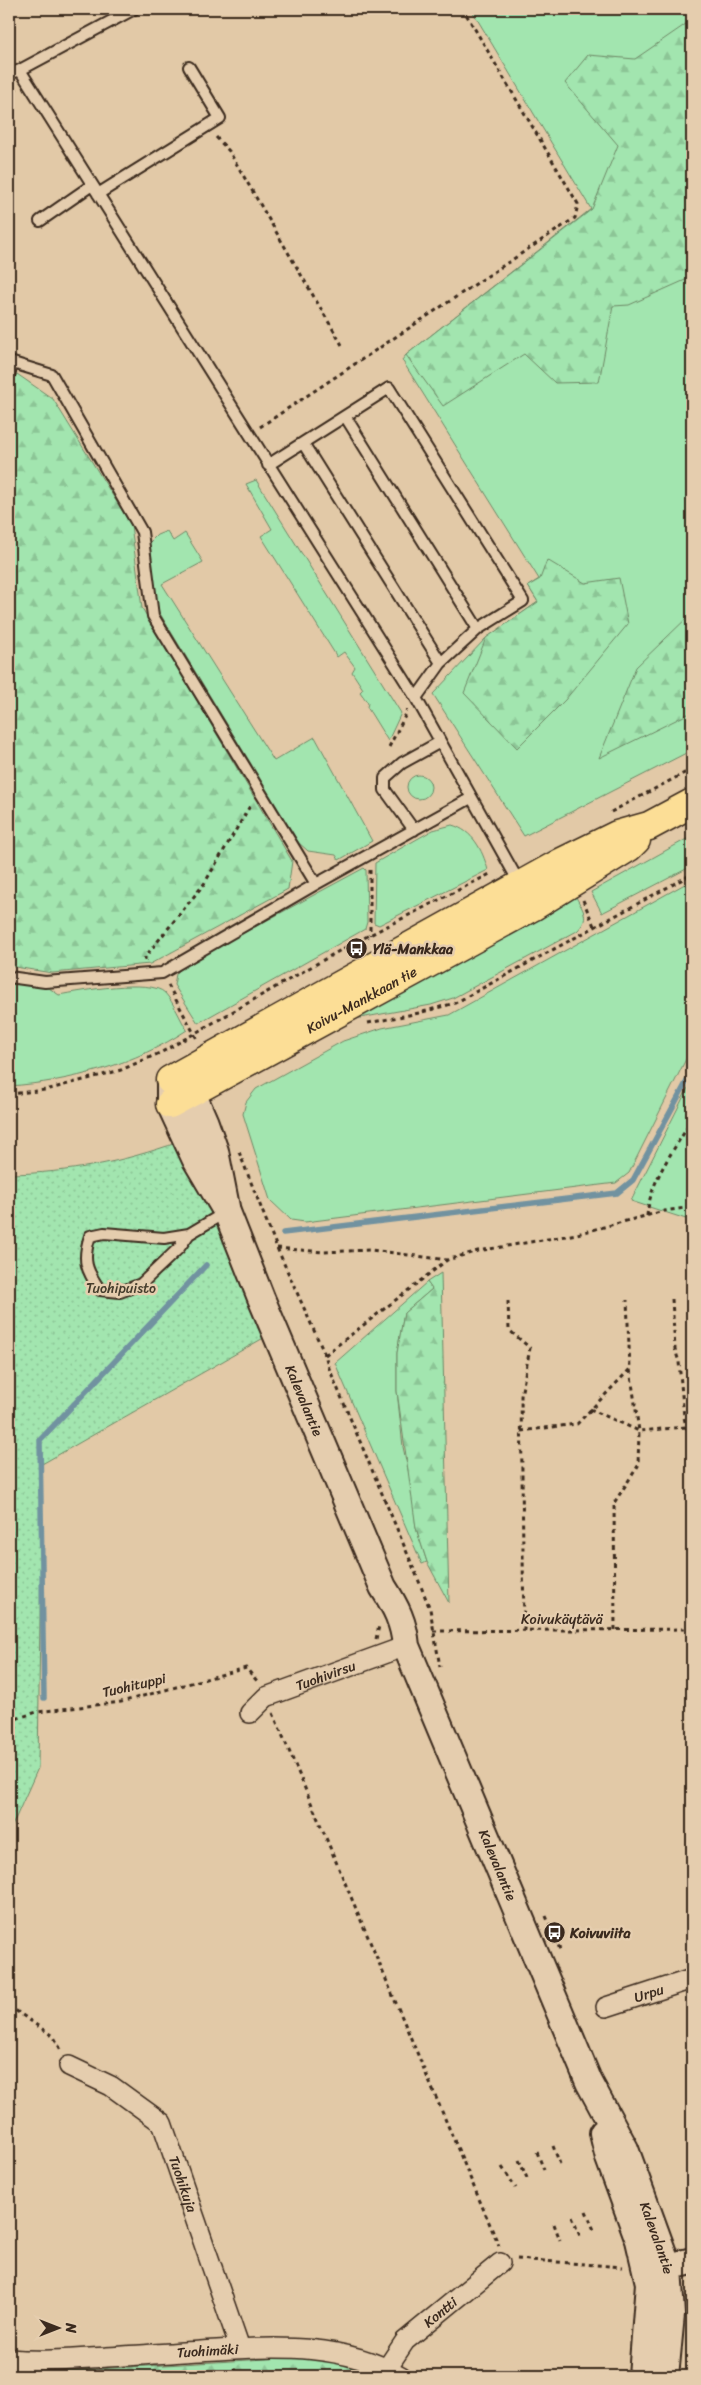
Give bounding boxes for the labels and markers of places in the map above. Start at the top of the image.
bus stop icon: Ylä-Mankkaa [345,937,369,961]
place label: Ylä-Mankkaa [373,937,454,962]
bus stop icon: Koivuviita [542,1921,566,1945]
place label: Koivuviita [569,1921,631,1946]

